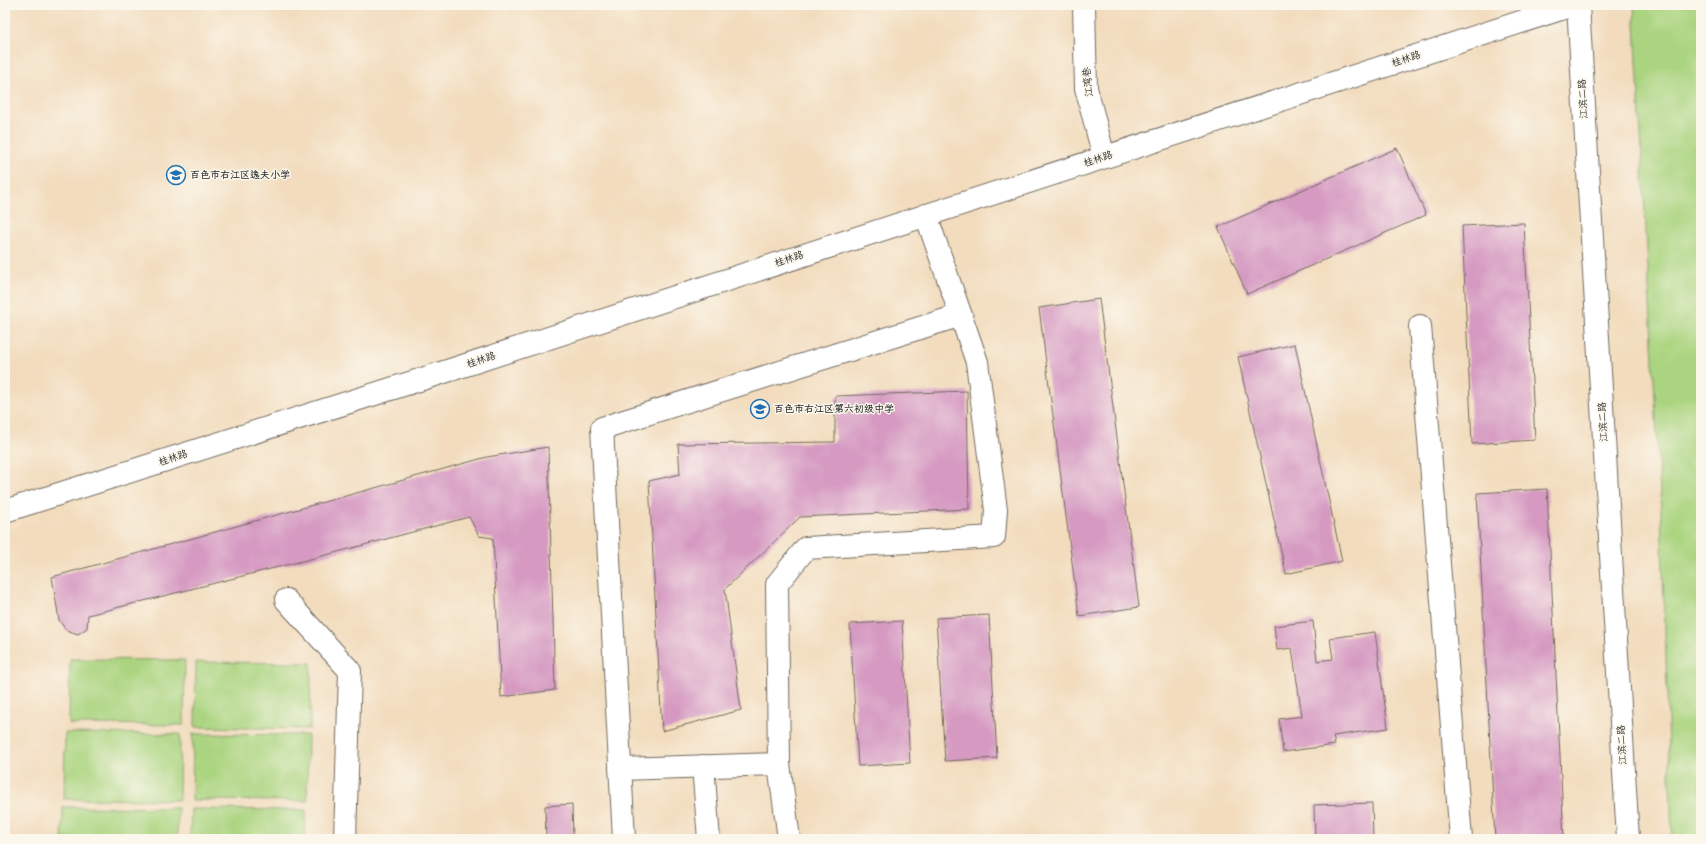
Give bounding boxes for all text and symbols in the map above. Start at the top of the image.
street label: 桂林路 [1389,47,1423,71]
street label: 江湾巷 [1078,65,1098,98]
street label: 江滨二路 [1574,79,1592,119]
street label: 桂林路 [1081,147,1115,171]
school or university icon: 百色市右江区逸夫小学 [165,164,187,186]
place label: 百色市右江区逸夫小学 [190,167,290,183]
street label: 桂林路 [772,247,806,271]
street label: 桂林路 [464,348,498,372]
school or university icon: 百色市右江区第六初级中学 [749,398,771,420]
place label: 百色市右江区第六初级中学 [774,401,894,417]
street label: 江滨二路 [1594,402,1612,442]
street label: 桂林路 [156,446,190,470]
street label: 江滨二路 [1613,725,1631,765]

